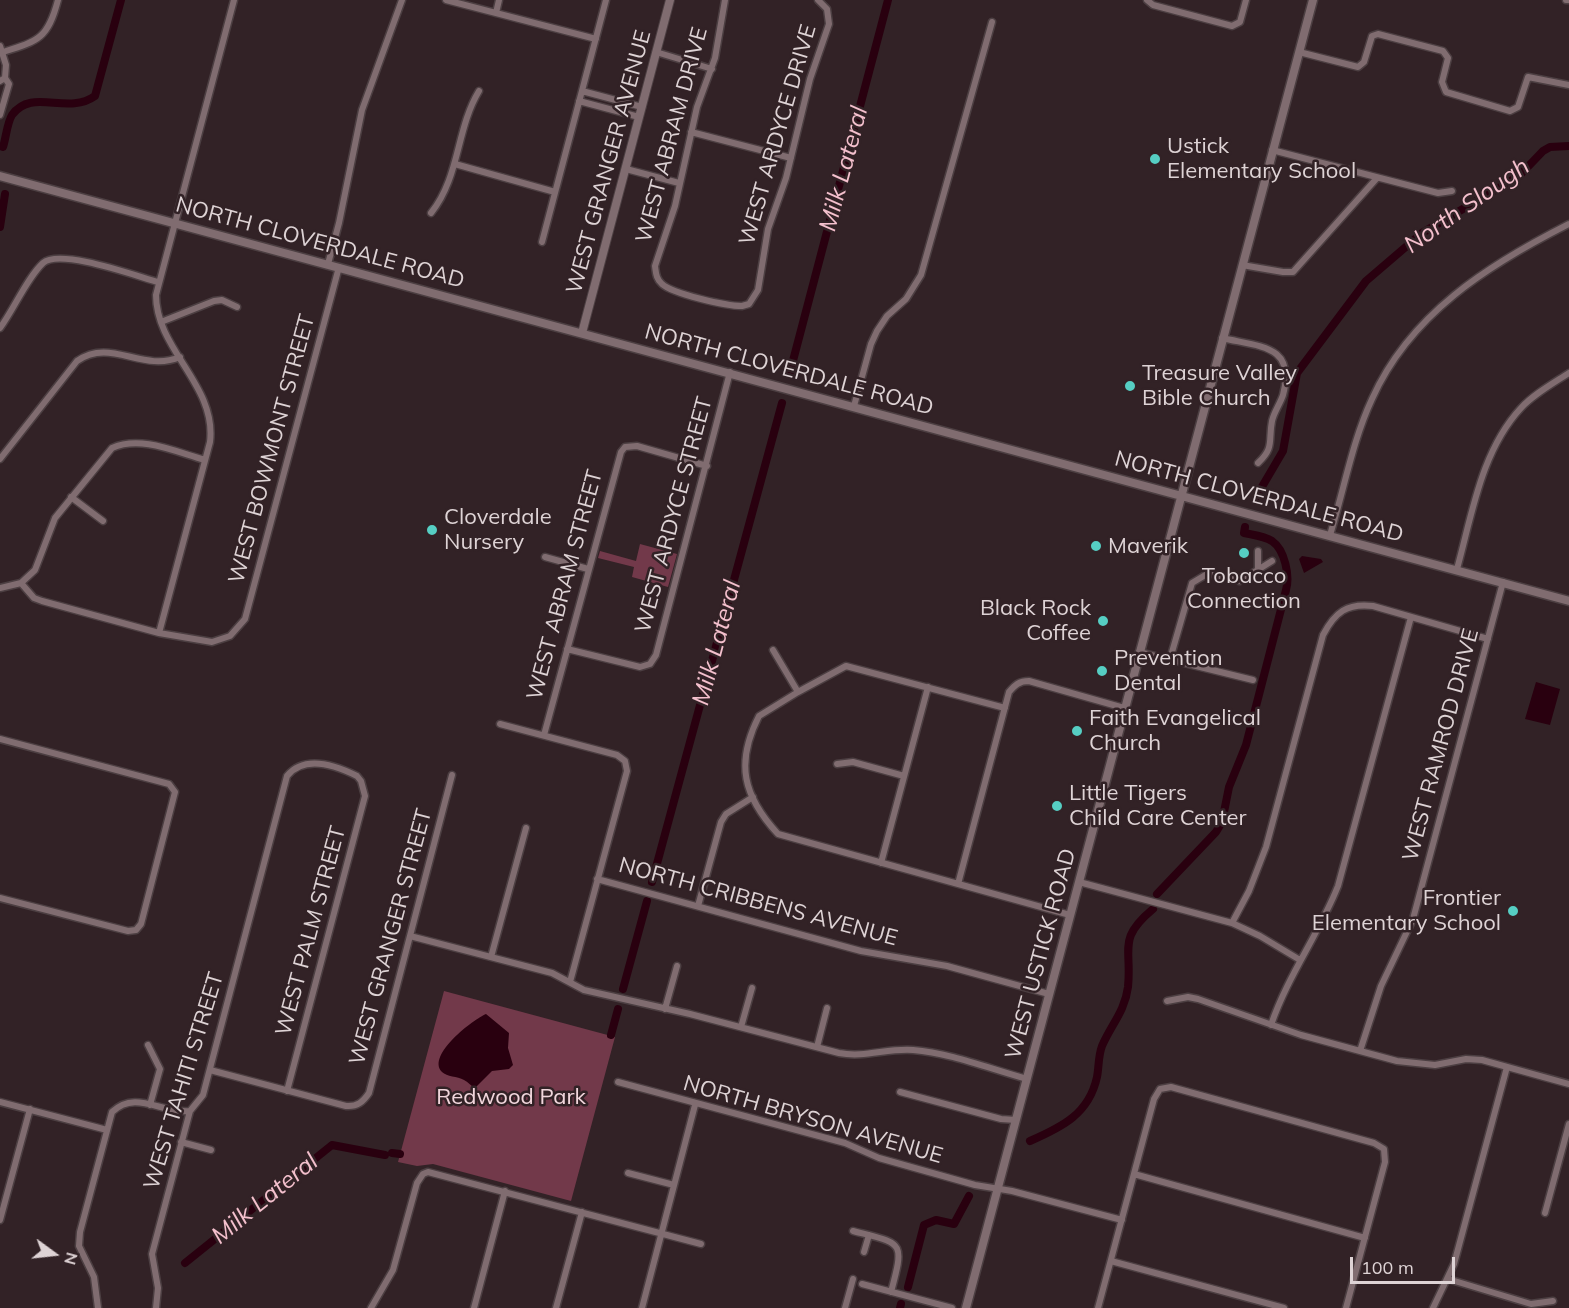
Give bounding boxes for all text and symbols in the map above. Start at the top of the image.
street label: WEST ARDYCE DRIVE [734,22,822,248]
street label: WEST ABRAM DRIVE [631,24,713,246]
street label: WEST GRANGER AVENUE [561,27,657,297]
water label: Milk Lateral [814,103,874,235]
place label: Ustick Elementary School [1167,133,1356,184]
marker: Ustick Elementary School [1148,152,1162,166]
water label: North Slough [1399,152,1535,260]
street label: NORTH CLOVERDALE ROAD [173,192,467,294]
street label: WEST BOWMONT STREET [223,311,321,587]
street label: NORTH CLOVERDALE ROAD [642,319,936,421]
place label: Treasure Valley Bible Church [1142,360,1297,412]
marker: Treasure Valley Bible Church [1123,379,1137,393]
street label: WEST ARDYCE STREET [630,394,718,636]
street label: NORTH CLOVERDALE ROAD [1112,446,1406,548]
street label: WEST ABRAM STREET [522,467,608,703]
place label: Cloverdale Nursery [444,504,552,556]
marker: Cloverdale Nursery [425,523,439,537]
place label: Maverik [1108,533,1188,559]
marker: Maverik [1089,539,1103,553]
marker: Tobacco Connection [1237,546,1251,560]
place label: Tobacco Connection [1187,563,1301,614]
water label: Milk Lateral [687,577,747,709]
place label: Black Rock Coffee [980,595,1091,646]
marker: Black Rock Coffee [1096,614,1110,628]
street label: WEST RAMROD DRIVE [1397,626,1485,864]
place label: Prevention Dental [1114,645,1223,696]
marker: Prevention Dental [1095,664,1109,678]
place label: Faith Evangelical Church [1089,705,1261,756]
marker: Faith Evangelical Church [1070,724,1084,738]
place label: Little Tigers Child Care Center [1069,780,1246,831]
marker: Little Tigers Child Care Center [1050,799,1064,813]
street label: WEST GRANGER STREET [344,806,438,1068]
street label: WEST PALM STREET [270,823,352,1039]
street label: WEST USTICK ROAD [1000,846,1082,1062]
street label: NORTH CRIBBENS AVENUE [616,852,900,952]
place label: Frontier Elementary School [1312,885,1501,936]
marker: Frontier Elementary School [1506,904,1520,918]
street label: WEST TAHITI STREET [138,969,230,1193]
street label: NORTH BRYSON AVENUE [680,1070,946,1170]
park label: Redwood Park [436,1084,586,1110]
water label: Milk Lateral [206,1147,324,1251]
north arrow [24,1224,84,1284]
scale bar [1353,1245,1458,1283]
text: N [60,1250,83,1267]
text: 100 m [1361,1256,1414,1279]

